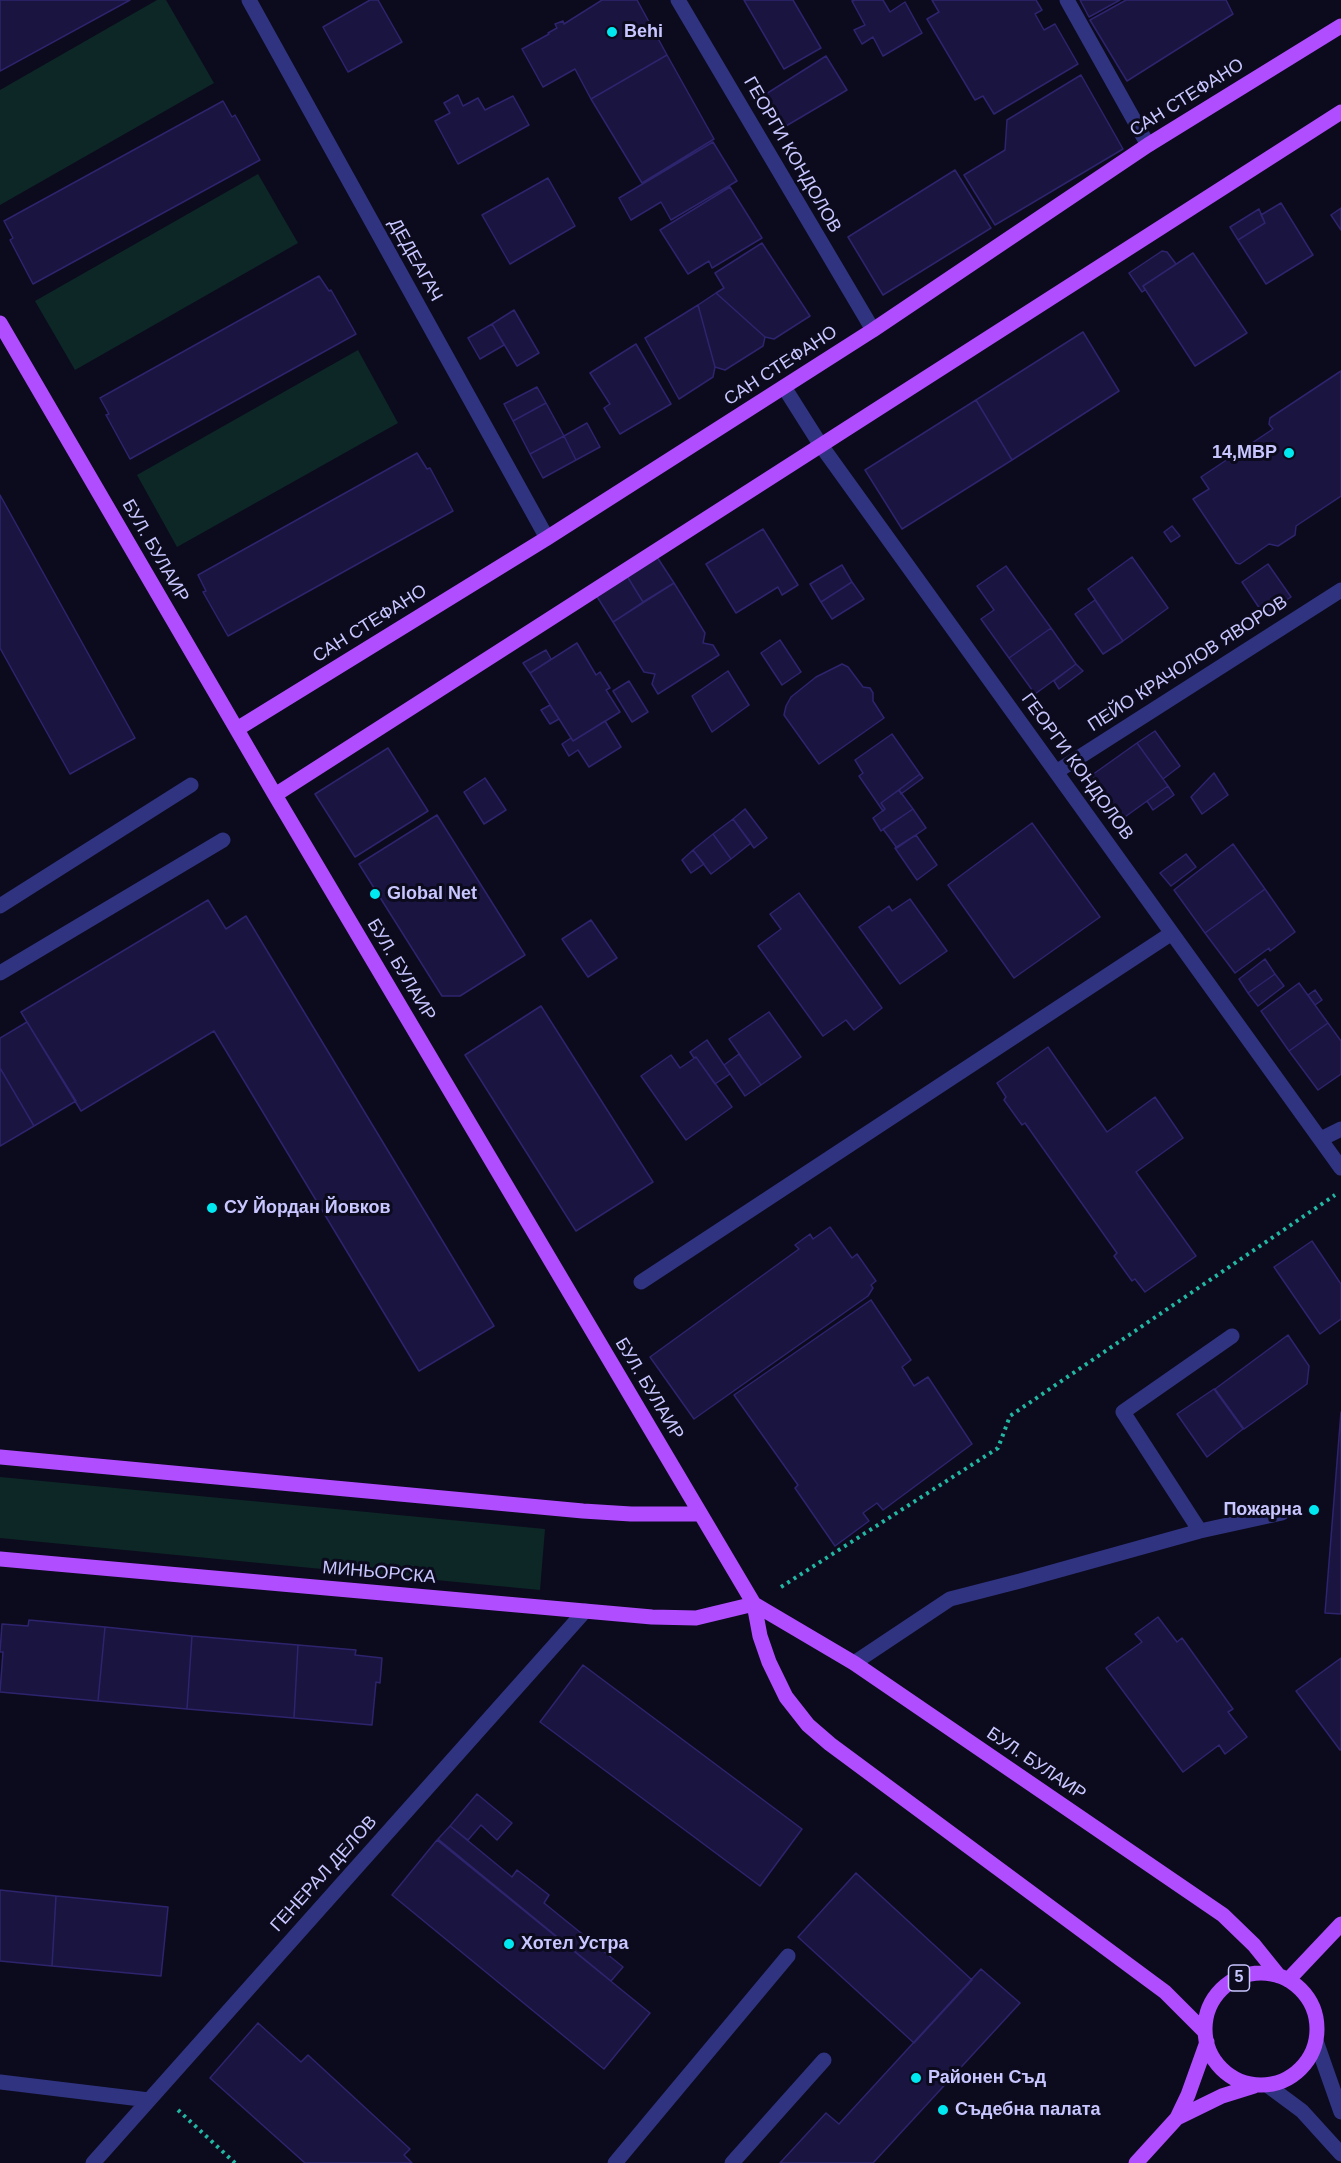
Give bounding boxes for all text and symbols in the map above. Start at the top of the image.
place label: Behi [624,21,663,43]
marker: Behi [605,25,619,39]
street label: САН СТЕФАНО [1126,54,1248,142]
street label: ГЕОРГИ КОНДОЛОВ [739,73,845,237]
street label: ДЕДЕАГАЧ [383,215,447,305]
street label: САН СТЕФАНО [720,321,842,411]
place label: 14,МВР [1212,442,1277,464]
marker: 14,МВР [1282,446,1296,460]
street label: БУЛ. БУЛАИР [117,496,193,606]
street label: САН СТЕФАНО [309,580,431,668]
street label: ПЕЙО КРАЧОЛОВ ЯВОРОВ [1084,591,1292,737]
street label: ГЕОРГИ КОНДОЛОВ [1016,689,1138,845]
place label: Global Net [387,883,477,905]
marker: Global Net [368,887,382,901]
street label: БУЛ. БУЛАИР [362,915,440,1025]
place label: СУ Йордан Йовков [224,1197,391,1219]
marker: СУ Йордан Йовков [205,1201,219,1215]
street label: БУЛ. БУЛАИР [610,1334,688,1444]
place label: Пожарна [1223,1499,1302,1521]
marker: Пожарна [1307,1503,1321,1517]
street label: МИНЬОРСКА [321,1557,437,1589]
street label: БУЛ. БУЛАИР [982,1723,1090,1805]
street label: ГЕНЕРАЛ ДЕЛОВ [266,1811,382,1937]
place label: Хотел Устра [521,1933,628,1955]
marker: Хотел Устра [502,1937,516,1951]
road number: 5 [1228,1965,1250,1991]
place label: Районен Съд [928,2067,1046,2089]
marker: Районен Съд [909,2071,923,2085]
place label: Съдебна палата [955,2099,1100,2121]
marker: Съдебна палата [936,2103,950,2117]

